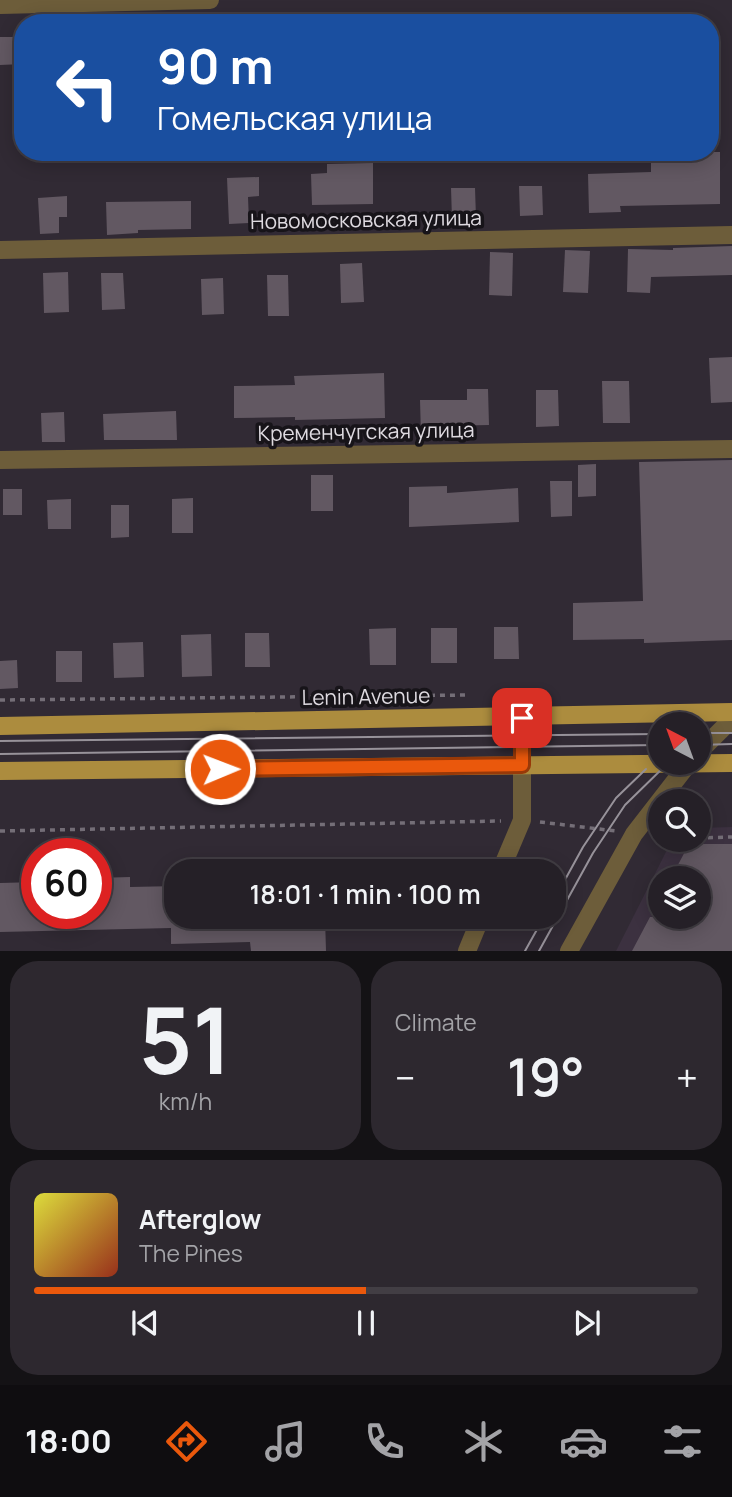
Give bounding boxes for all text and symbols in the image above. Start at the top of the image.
text: 90 m [157,32,274,99]
icon: left [42,42,133,133]
text: Гомельская улица [157,96,433,140]
street label: Новомосковская улица [250,203,482,235]
street label: Кременчугская улица [257,415,475,447]
street label: Lenin Avenue [301,681,431,711]
pin [492,688,552,748]
icon: arrive [503,699,541,737]
north arrow [648,712,710,775]
map controls [648,712,711,929]
position arrow [183,732,257,806]
button: search [648,789,711,852]
speed limit sign: 60 [21,838,112,929]
button: layers [648,866,711,929]
text: 18:01 · 1 min · 100 m [249,876,481,912]
text: 51 [139,977,232,1101]
text: Climate [395,1006,477,1038]
text: 19° [507,1041,585,1112]
text: − [395,1051,416,1103]
text: + [676,1051,698,1103]
text: km/h [159,1085,212,1117]
text: Afterglow [139,1201,261,1237]
text: The Pines [139,1237,243,1269]
icon: previous [126,1304,164,1342]
icon: pause [347,1304,385,1342]
icon: next [568,1304,606,1342]
icon: directions [162,1417,211,1466]
icon: music [261,1417,310,1466]
icon: phone [360,1417,409,1466]
icon: climate [459,1417,508,1466]
icon: car [559,1417,608,1466]
icon: filters [658,1417,707,1466]
text: 18:00 [25,1419,112,1463]

